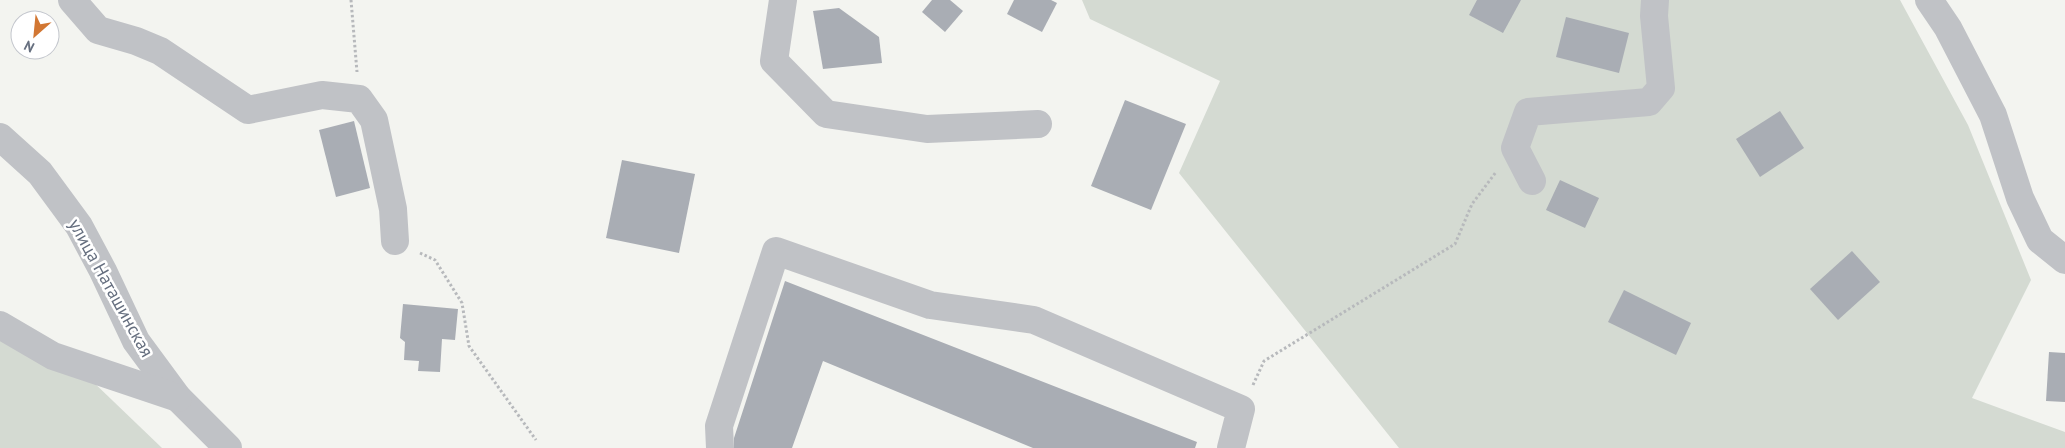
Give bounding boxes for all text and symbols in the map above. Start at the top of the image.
north arrow [10,10,60,60]
text: N [21,36,37,57]
street label: улица Наташинская [64,215,159,361]

